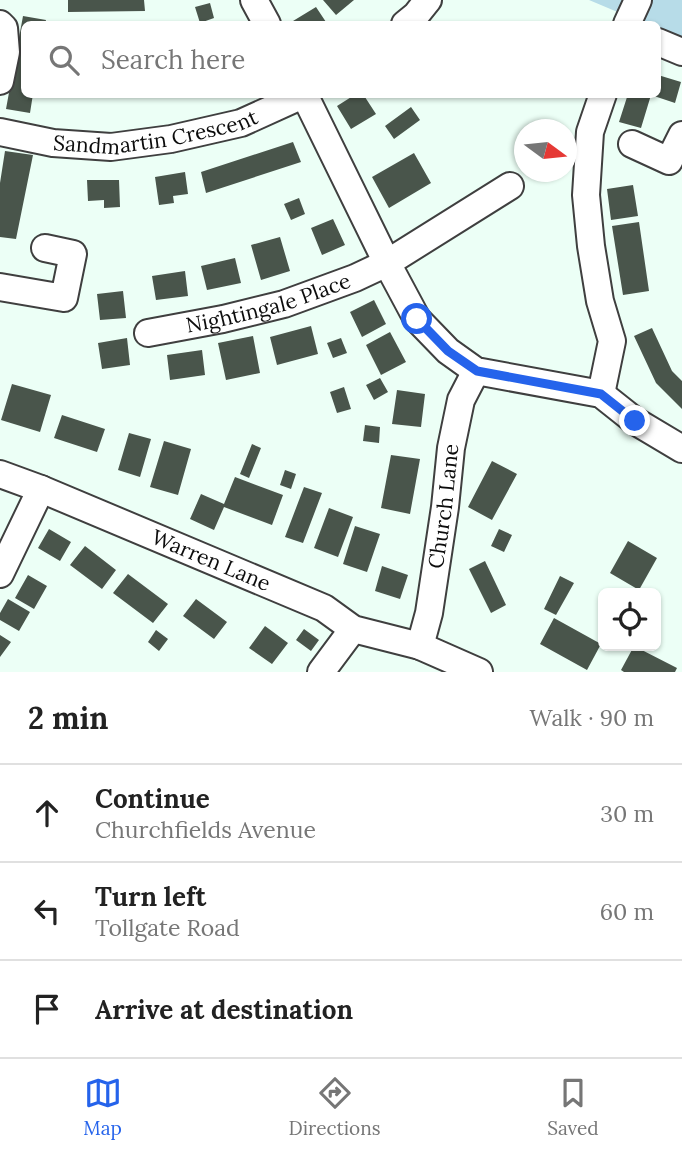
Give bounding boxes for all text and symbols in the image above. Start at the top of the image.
search box [21,21,661,98]
icon: search [45,41,83,79]
text: Search here [101,43,245,76]
street label: Sandmartin Crescent [52,103,263,161]
north arrow [514,119,577,182]
street label: Nightingale Place [184,267,354,339]
route start [401,303,432,334]
route end [619,405,650,436]
street label: Church Lane [422,442,464,570]
street label: Warren Lane [148,523,275,597]
map controls [598,588,661,651]
button: locate [598,588,661,651]
text: 2 min [28,699,108,737]
text: Walk · 90 m [530,703,654,732]
text: Continue [95,782,210,815]
icon: ahead [28,794,66,832]
text: 30 m [600,799,654,828]
text: Churchfields Avenue [95,815,316,844]
text: Turn left [95,880,206,913]
icon: left [28,892,66,930]
text: 60 m [600,897,654,926]
text: Tollgate Road [95,913,240,942]
icon: arrive [28,990,66,1028]
text: Arrive at destination [95,993,353,1026]
tab: Map [83,1074,122,1140]
tab: Directions [289,1074,381,1140]
tab: Saved [547,1074,599,1140]

